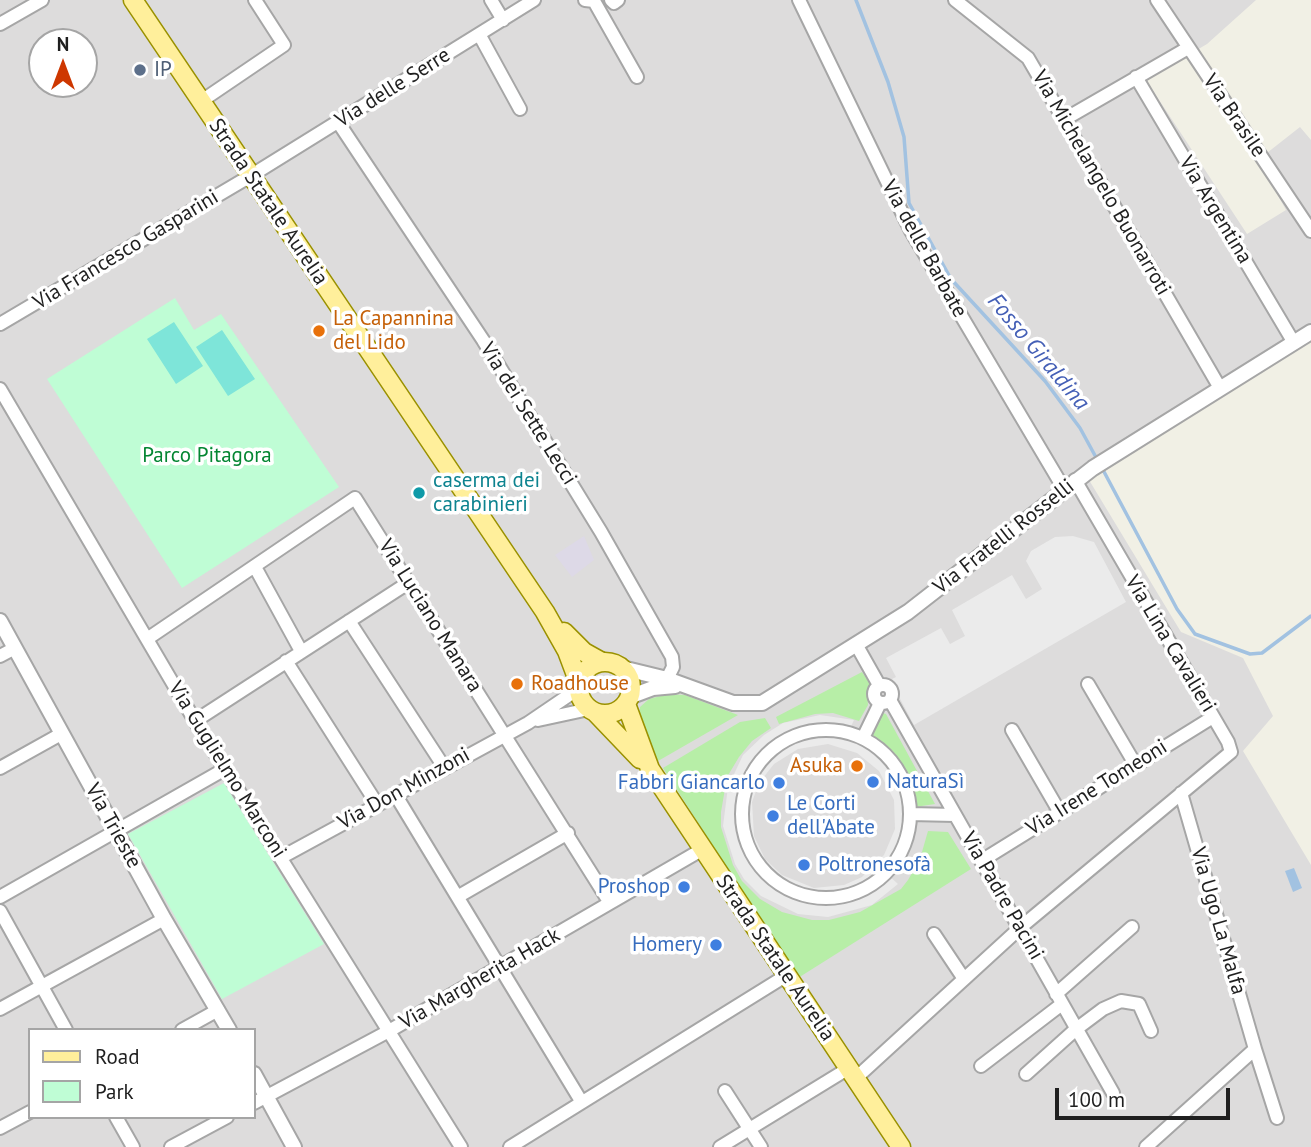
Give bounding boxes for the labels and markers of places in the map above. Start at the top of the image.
place label: IP [154,57,172,83]
marker: IP [132,62,148,78]
place label: La Capannina del Lido [333,306,454,356]
marker: La Capannina del Lido [311,323,327,339]
place label: caserma dei carabinieri [433,468,540,518]
marker: caserma dei carabinieri [411,485,427,501]
place label: Roadhouse [531,671,629,697]
marker: Roadhouse [509,676,525,692]
place label: Asuka [790,753,843,779]
marker: Asuka [849,758,865,774]
place label: NaturaSì [887,769,964,795]
place label: Fabbri Giancarlo [618,770,765,796]
marker: NaturaSì [865,774,881,790]
marker: Fabbri Giancarlo [771,775,787,791]
place label: Le Corti dell'Abate [787,791,875,841]
marker: Le Corti dell'Abate [765,808,781,824]
place label: Poltronesofà [818,852,931,878]
marker: Poltronesofà [796,857,812,873]
place label: Proshop [598,874,670,900]
marker: Proshop [676,879,692,895]
place label: Homery [632,932,702,958]
marker: Homery [708,937,724,953]

